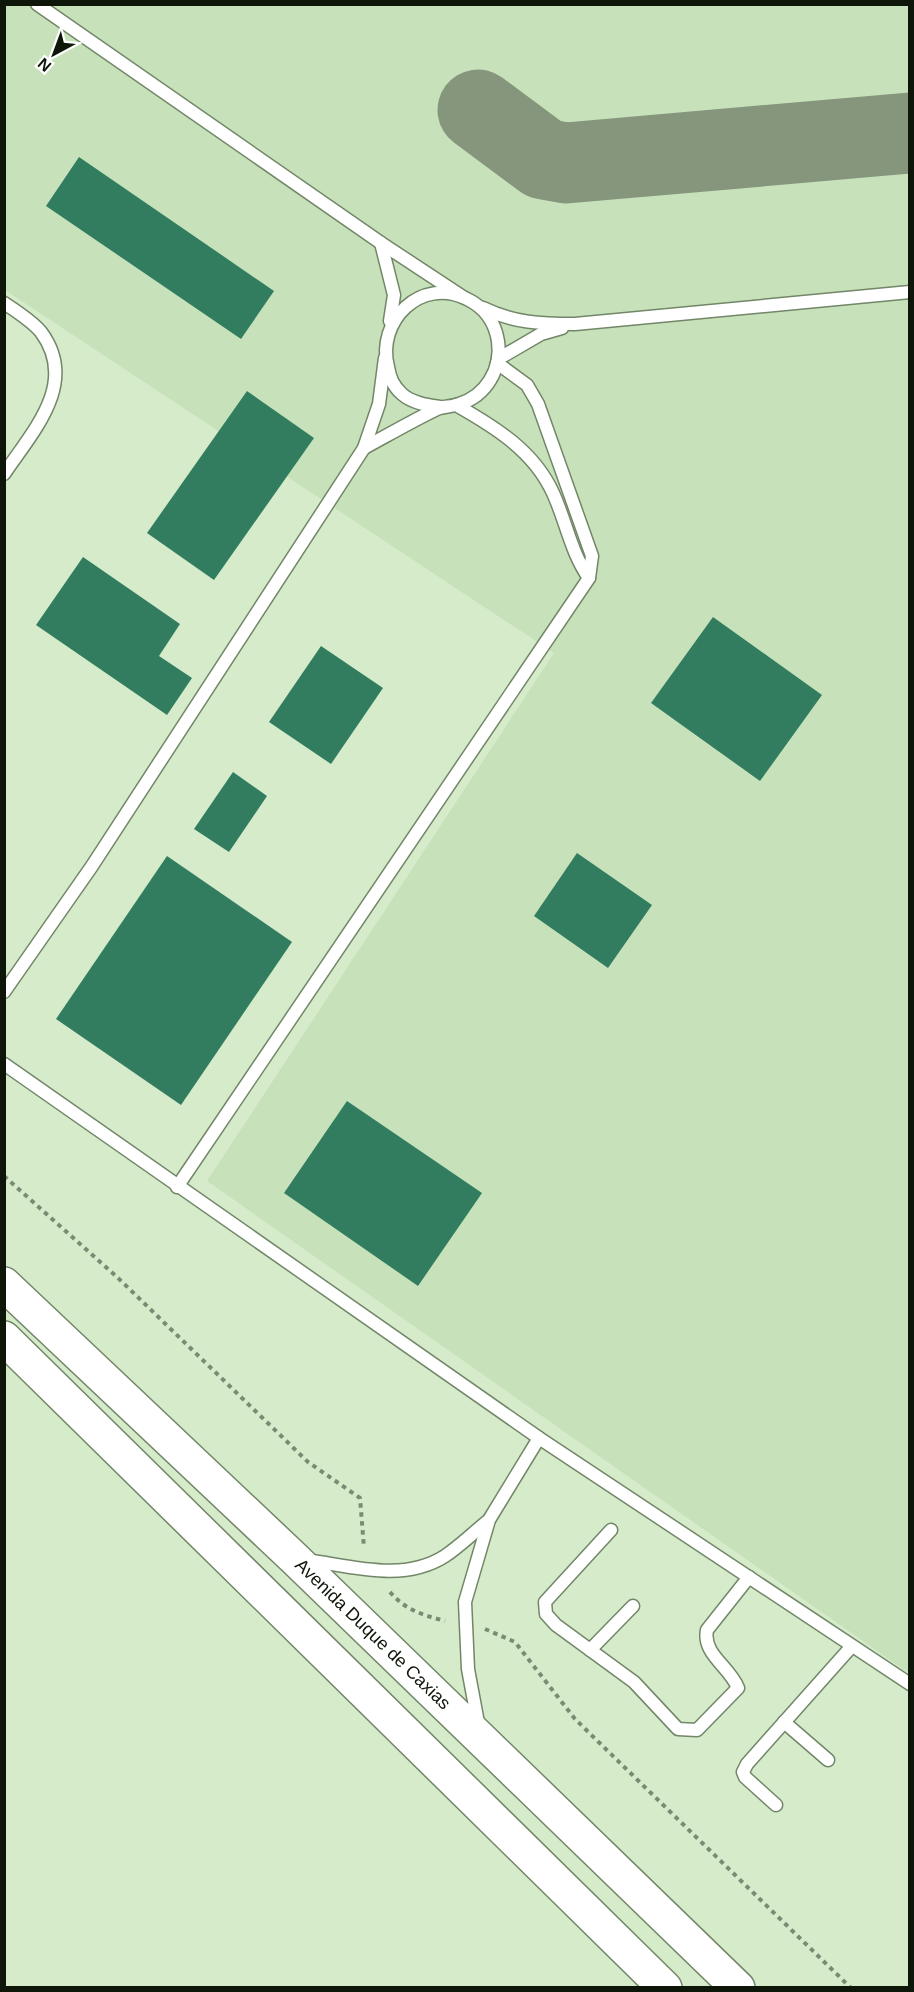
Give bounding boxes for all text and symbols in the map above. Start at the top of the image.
north arrow [24,24,84,84]
text: N [35,55,54,75]
street label: Avenida Duque de Caxias [291,1555,455,1713]

